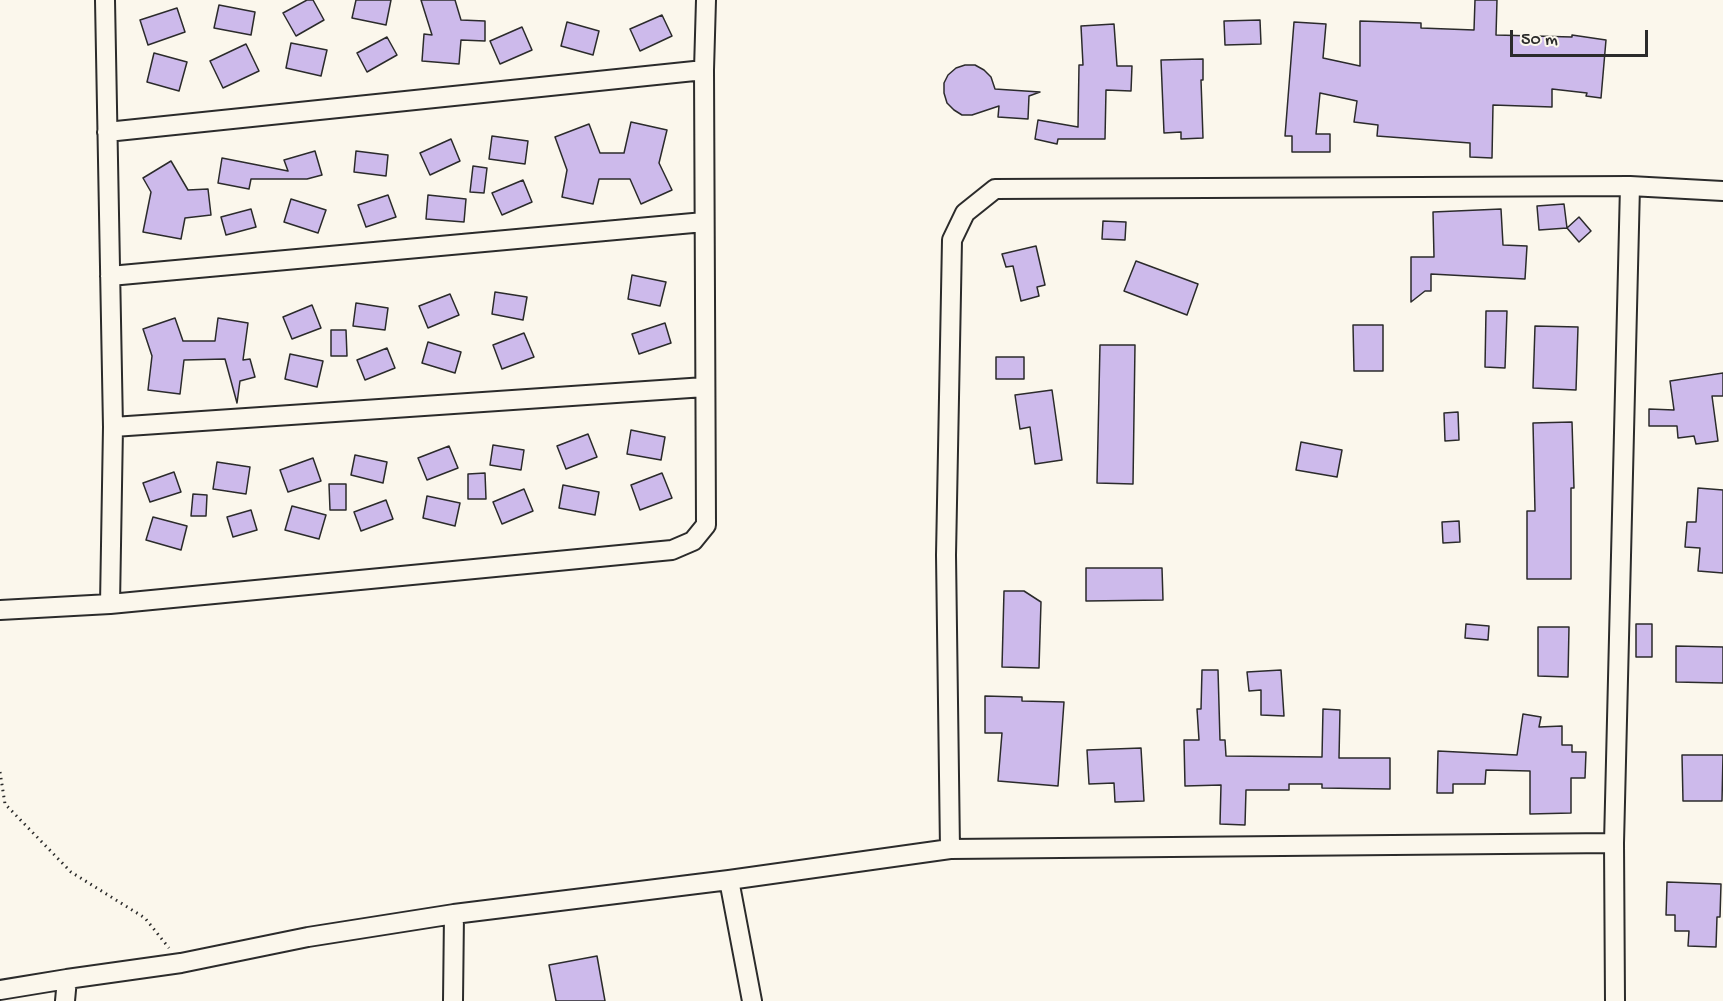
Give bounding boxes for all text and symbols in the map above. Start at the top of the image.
scale bar [1513,18,1651,56]
text: 50 m [1521,30,1558,51]

